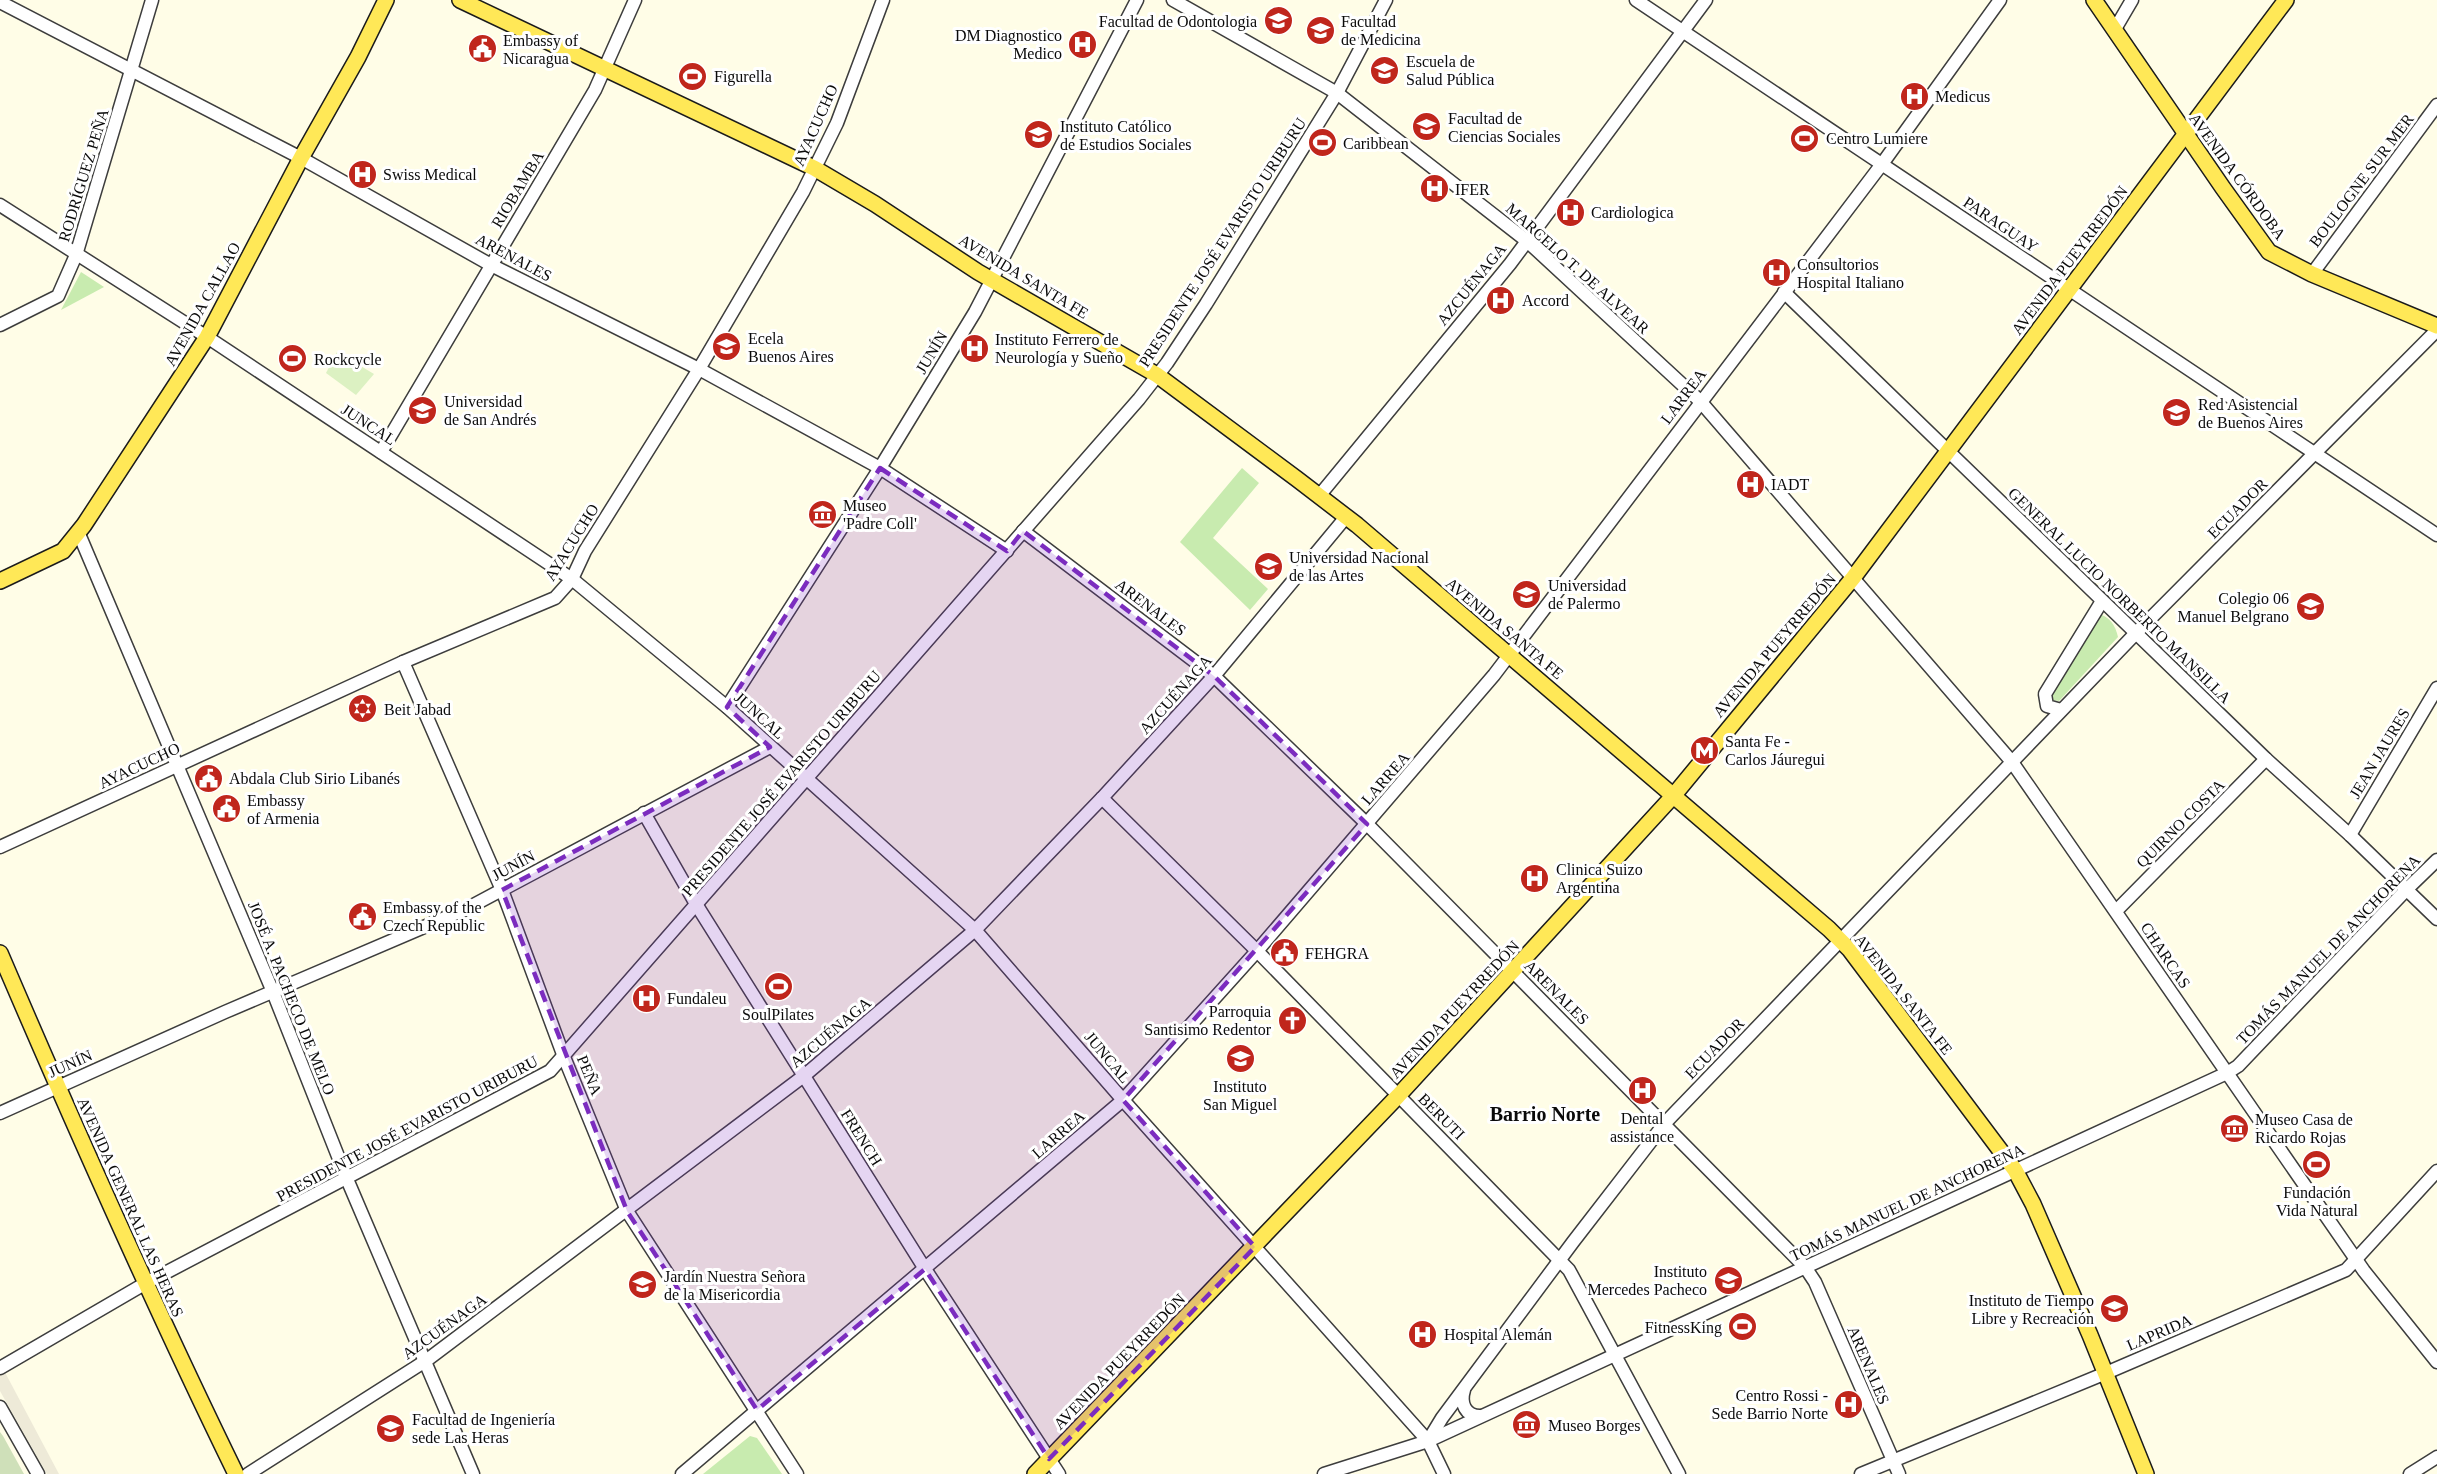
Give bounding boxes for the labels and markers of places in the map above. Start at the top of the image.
school or university icon: Facultad de Odontologia [1262,5,1294,37]
place label: Facultad de Odontologia [1099,13,1257,31]
place label: Facultad de Medicina [1341,13,1421,48]
school or university icon: Facultad de Medicina [1304,14,1336,46]
place label: DM Diagnostico Medico [955,27,1062,62]
hospital icon: DM Diagnostico Medico [1067,28,1099,60]
place label: Embassy of Nicaragua [503,32,579,68]
public building icon: Embassy of Nicaragua [466,33,498,65]
place label: Escuela de Salud Pública [1406,53,1494,88]
school or university icon: Escuela de Salud Pública [1369,54,1401,86]
sports icon: Figurella [677,60,709,92]
place label: Figurella [714,68,772,86]
hospital icon: Medicus [1898,80,1930,112]
place label: Medicus [1935,88,1990,105]
place label: Facultad de Ciencias Sociales [1448,110,1560,145]
school or university icon: Facultad de Ciencias Sociales [1411,111,1443,143]
place label: Instituto Católico de Estudios Sociales [1060,118,1192,153]
school or university icon: Instituto Católico de Estudios Sociales [1023,119,1055,151]
sports icon: Centro Lumiere [1789,122,1821,154]
sports icon: Caribbean [1306,127,1338,159]
place label: Centro Lumiere [1826,130,1928,147]
place label: Caribbean [1343,135,1409,152]
hospital icon: Swiss Medical [346,158,378,190]
place label: Swiss Medical [383,166,477,183]
hospital icon: IFER [1418,173,1450,205]
place label: IFER [1455,181,1490,198]
hospital icon: Cardiologica [1554,196,1586,228]
place label: Cardiologica [1591,204,1674,222]
place label: Consultorios Hospital Italiano [1797,256,1904,292]
hospital icon: Consultorios Hospital Italiano [1760,257,1792,289]
hospital icon: Accord [1485,284,1517,316]
place label: Accord [1522,292,1569,309]
place label: Ecela Buenos Aires [748,330,834,365]
school or university icon: Ecela Buenos Aires [711,331,743,363]
place label: Instituto Ferrero de Neurología y Sueño [995,331,1123,367]
hospital icon: Instituto Ferrero de Neurología y Sueño [958,332,990,364]
sports icon: Rockcycle [277,343,309,375]
place label: Rockcycle [314,351,382,369]
place label: Universidad de San Andrés [444,393,536,428]
school or university icon: Universidad de San Andrés [407,394,439,426]
place label: Red Asistencial de Buenos Aires [2198,396,2303,431]
school or university icon: Red Asistencial de Buenos Aires [2161,397,2193,429]
hospital icon: IADT [1734,468,1766,500]
place label: IADT [1771,476,1809,493]
place label: Museo 'Padre Coll' [843,497,917,532]
museum icon: Museo 'Padre Coll' [806,498,838,530]
place label: Universidad Nacional de las Artes [1289,549,1430,584]
school or university icon: Universidad Nacional de las Artes [1252,550,1284,582]
place label: Universidad de Palermo [1548,577,1626,612]
school or university icon: Universidad de Palermo [1511,578,1543,610]
place label: Colegio 06 Manuel Belgrano [2177,590,2289,626]
school or university icon: Colegio 06 Manuel Belgrano [2294,591,2326,623]
synagogue icon: Beit Jabad [347,693,379,725]
place label: Beit Jabad [384,701,451,718]
place label: Santa Fe - Carlos Jáuregui [1725,733,1826,769]
metro station icon: Santa Fe - Carlos Jáuregui [1688,734,1720,766]
public building icon: Abdala Club Sirio Libanés [192,762,224,794]
place label: Abdala Club Sirio Libanés [229,770,400,787]
place label: Embassy of Armenia [247,792,319,827]
public building icon: Embassy of Armenia [210,793,242,825]
place label: Clinica Suizo Argentina [1556,861,1643,897]
hospital icon: Clinica Suizo Argentina [1519,862,1551,894]
place label: Embassy of the Czech Republic [383,899,485,935]
public building icon: Embassy of the Czech Republic [346,900,378,932]
public building icon: FEHGRA [1268,937,1300,969]
place label: FEHGRA [1305,945,1369,962]
sports icon: SoulPilates [762,970,794,1002]
hospital icon: Fundaleu [630,982,662,1014]
place label: Fundaleu [667,990,727,1007]
place label: Parroquia Santisimo Redentor [1144,1003,1272,1038]
church icon: Parroquia Santisimo Redentor [1276,1004,1308,1036]
place label: SoulPilates [742,1006,814,1023]
school or university icon: Instituto San Miguel [1224,1042,1256,1074]
hospital icon: Dental assistance [1626,1074,1658,1106]
place label: Instituto San Miguel [1203,1078,1278,1114]
place label: Dental assistance [1610,1110,1674,1145]
place label: Museo Casa de Ricardo Rojas [2255,1111,2353,1147]
museum icon: Museo Casa de Ricardo Rojas [2218,1112,2250,1144]
sports icon: Fundación Vida Natural [2301,1148,2333,1180]
place label: Fundación Vida Natural [2276,1184,2359,1219]
place label: Instituto Mercedes Pacheco [1588,1263,1707,1298]
school or university icon: Instituto Mercedes Pacheco [1712,1264,1744,1296]
place label: Jardín Nuestra Señora de la Misericordia [664,1268,805,1303]
school or university icon: Jardín Nuestra Señora de la Misericordia [627,1269,659,1301]
place label: Instituto de Tiempo Libre y Recreación [1969,1292,2094,1328]
school or university icon: Instituto de Tiempo Libre y Recreación [2099,1293,2131,1325]
sports icon: FitnessKing [1727,1311,1759,1343]
hospital icon: Hospital Alemán [1407,1318,1439,1350]
place label: FitnessKing [1645,1319,1722,1337]
place label: Hospital Alemán [1444,1326,1552,1344]
place label: Centro Rossi - Sede Barrio Norte [1712,1387,1828,1422]
hospital icon: Centro Rossi - Sede Barrio Norte [1833,1388,1865,1420]
museum icon: Museo Borges [1511,1409,1543,1441]
place label: Facultad de Ingeniería sede Las Heras [412,1411,555,1446]
school or university icon: Facultad de Ingeniería sede Las Heras [375,1412,407,1444]
place label: Museo Borges [1548,1417,1641,1435]

